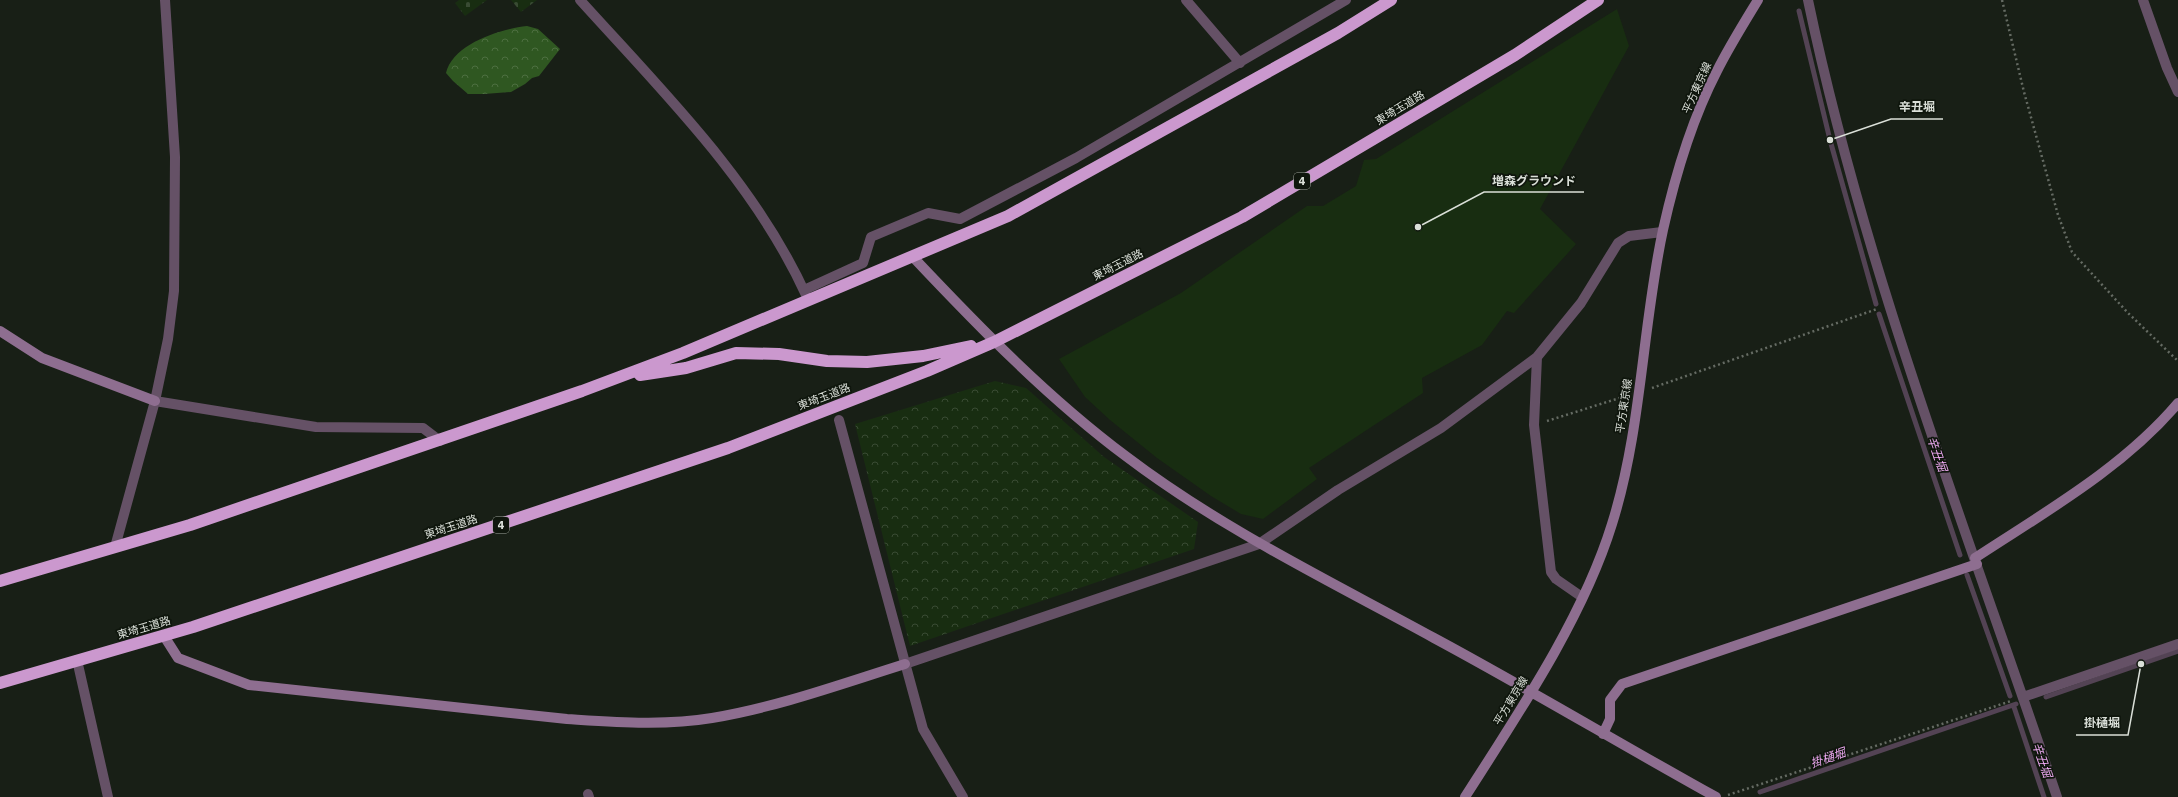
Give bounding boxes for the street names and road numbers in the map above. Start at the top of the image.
street label: 平方東京線 [1680,60,1714,116]
street label: 東埼玉道路 [1373,88,1427,128]
road number: 4 [1294,173,1310,189]
street label: 東埼玉道路 [1091,247,1145,283]
street label: 平方東京線 [1613,378,1635,434]
street label: 東埼玉道路 [796,381,852,413]
street label: 東埼玉道路 [423,512,479,542]
road number: 4 [493,517,509,533]
street label: 東埼玉道路 [116,614,172,642]
street label: 平方東京線 [1491,674,1531,728]

